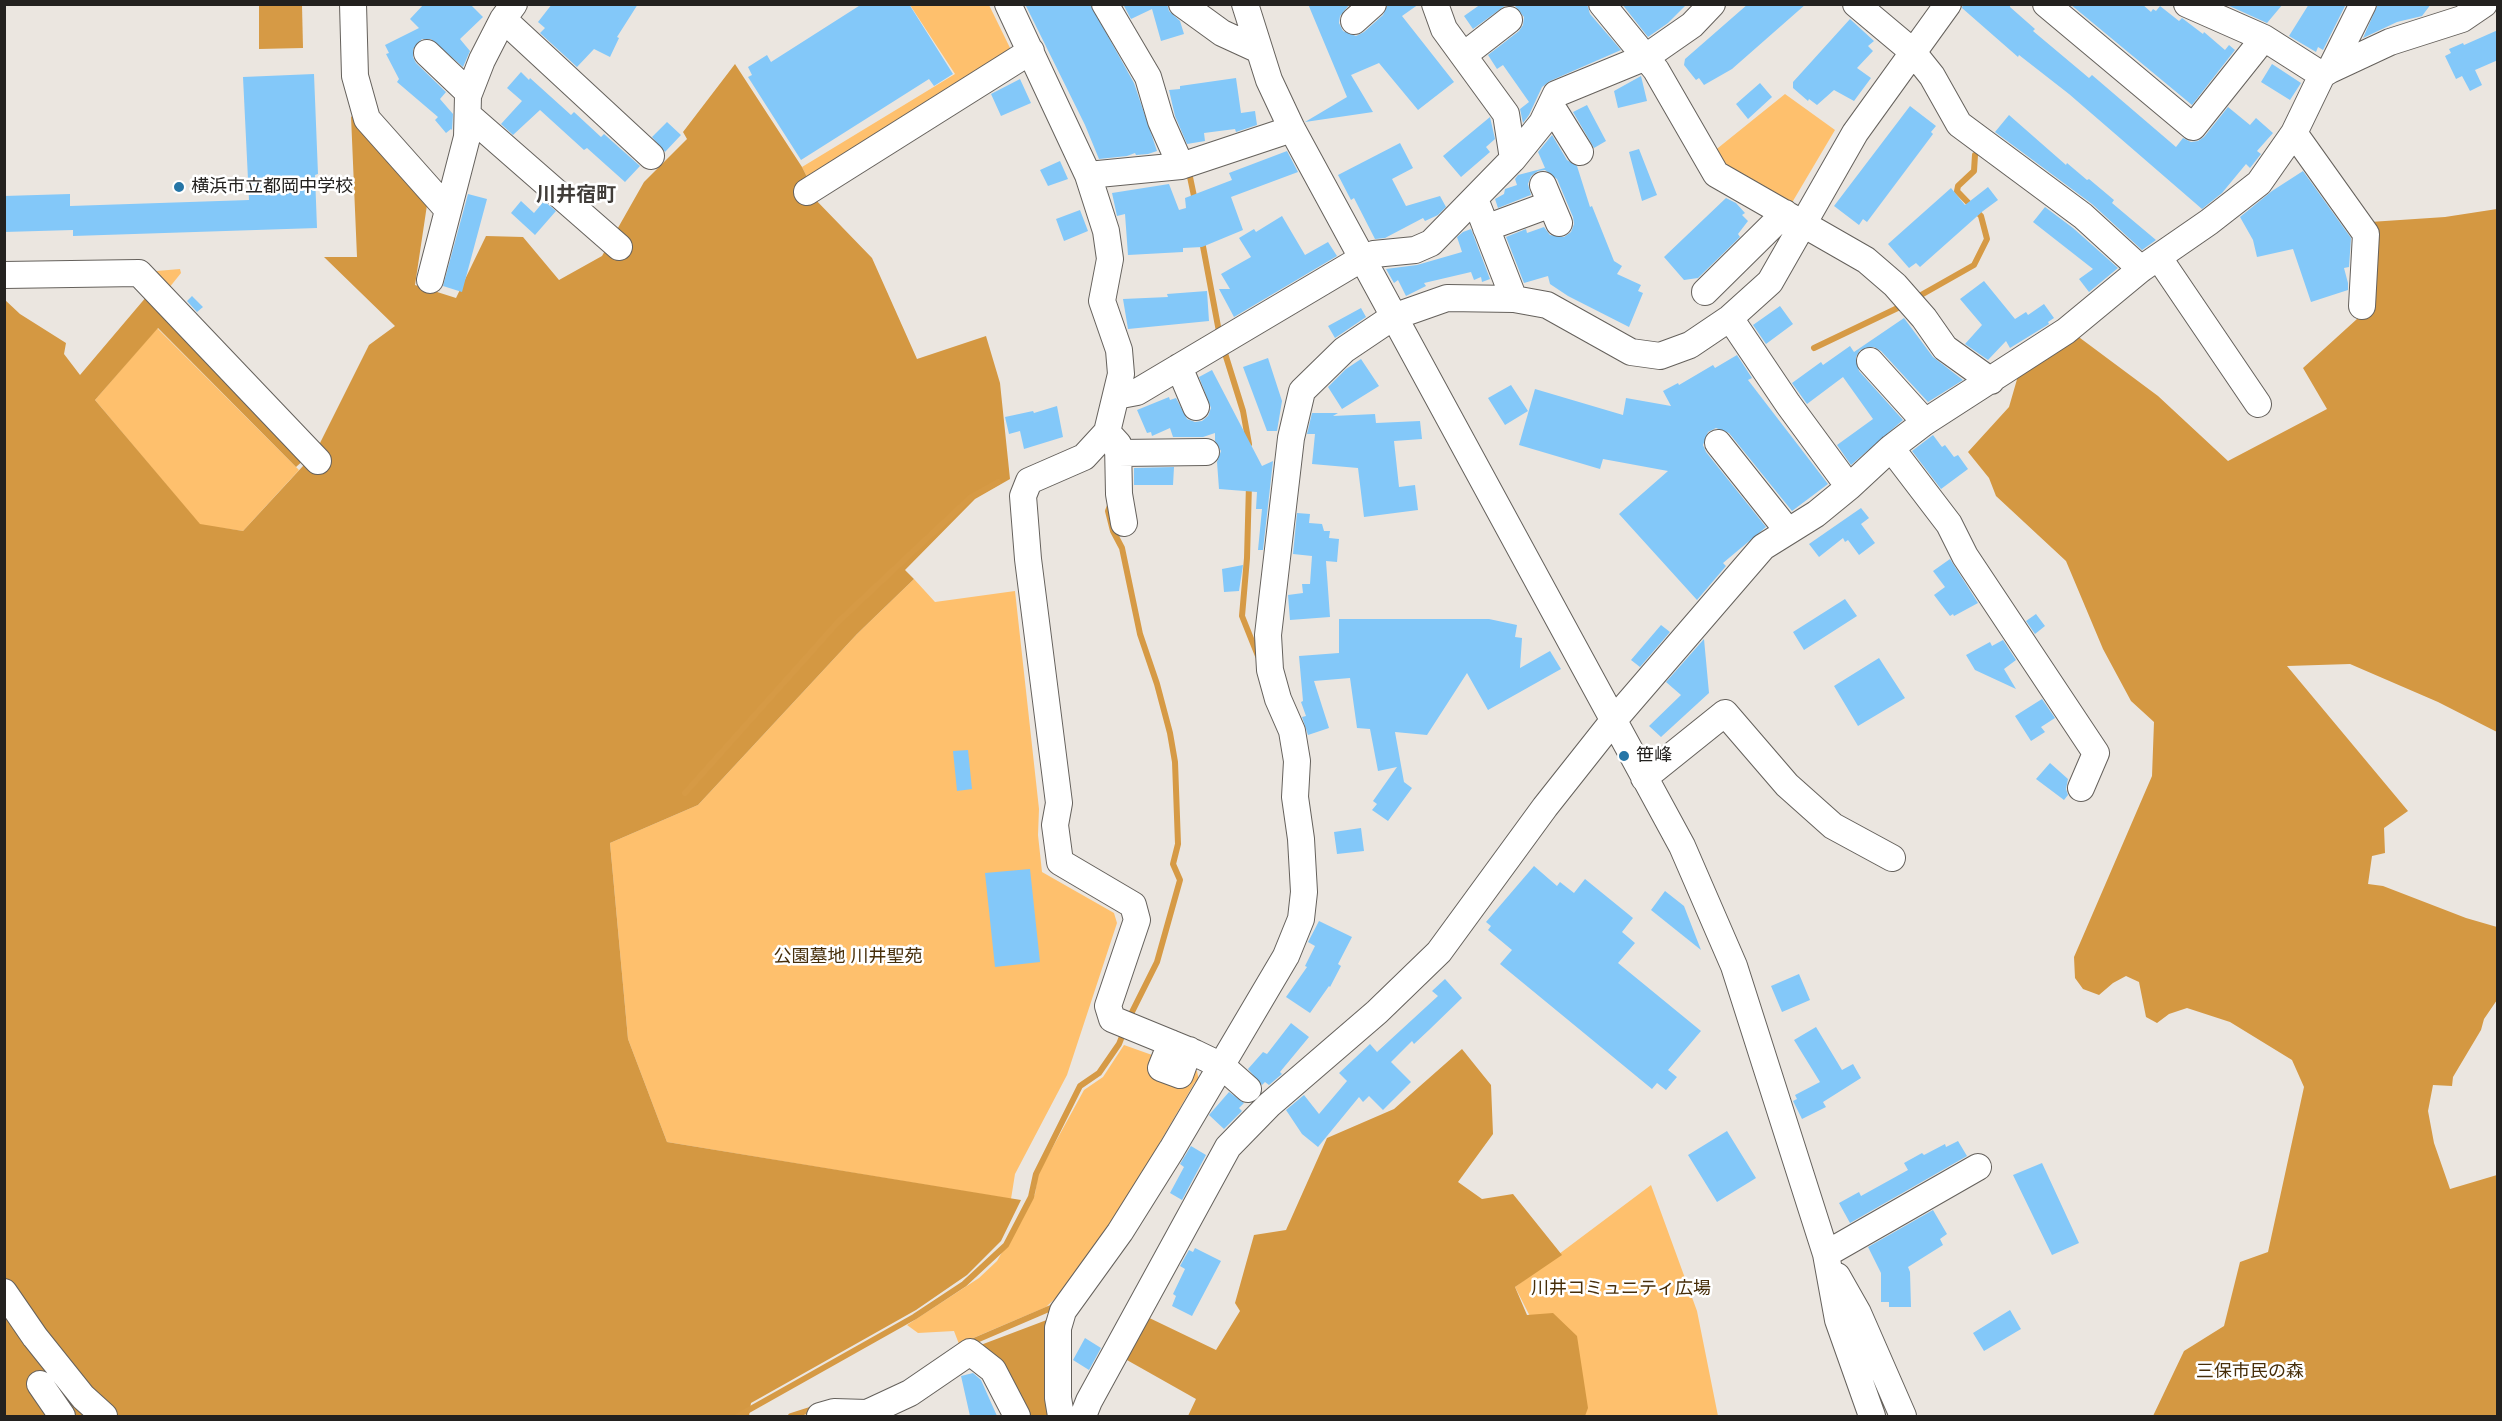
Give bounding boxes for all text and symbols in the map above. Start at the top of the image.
place label: 横浜市立都岡中学校 [191,176,353,198]
marker: 横浜市立都岡中学校 [172,180,186,194]
district label: 川井宿町 [536,183,616,207]
place label: 笹峰 [1636,745,1672,767]
marker: 笹峰 [1617,749,1631,763]
park label: 公園墓地 川井聖苑 [773,946,923,968]
park label: 川井コミュニティ広場 [1531,1278,1711,1300]
park label: 三保市民の森 [2196,1361,2304,1383]

